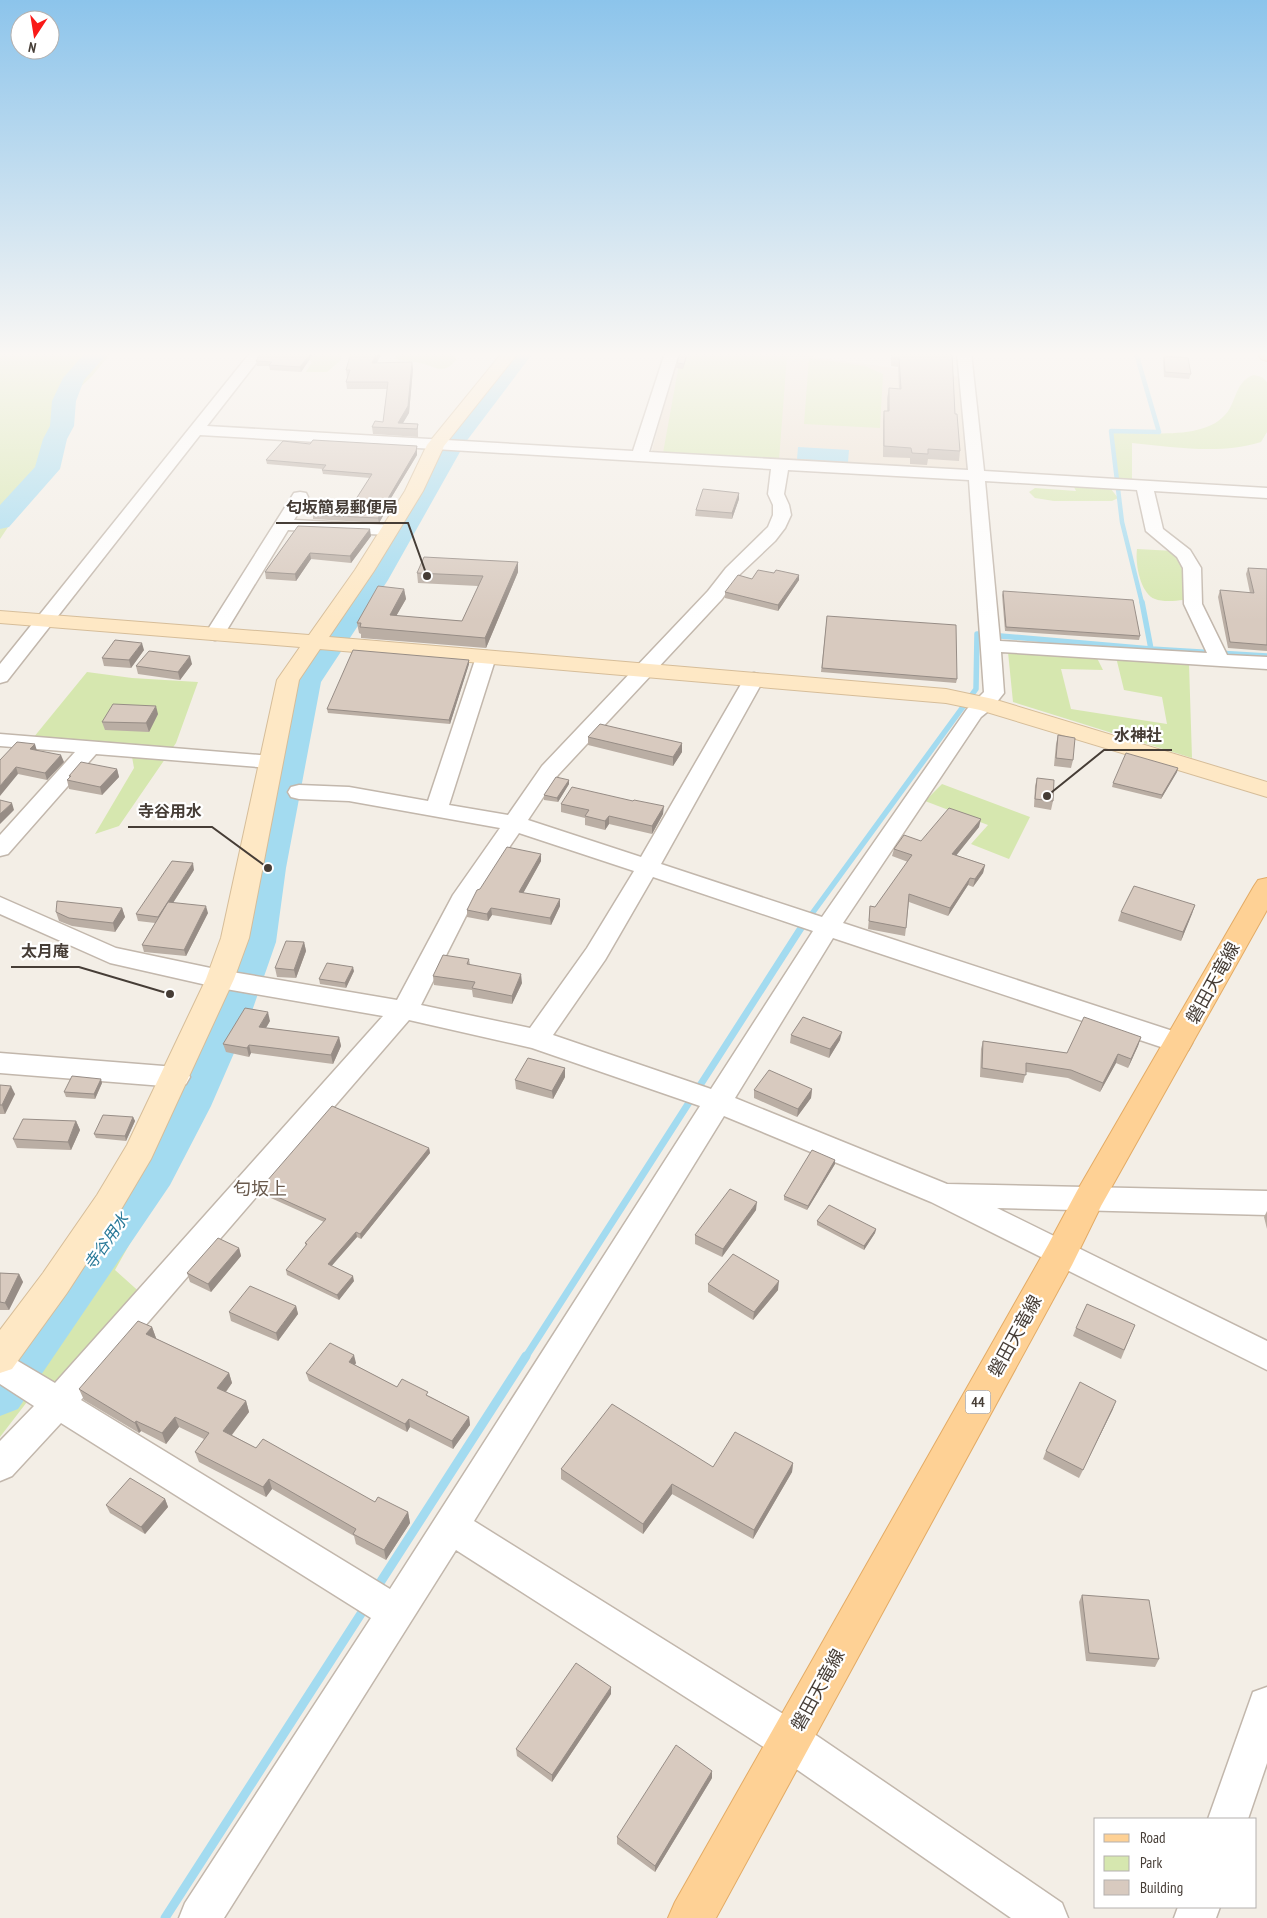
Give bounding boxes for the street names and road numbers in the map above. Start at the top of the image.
street label: 磐田天竜線 [1181,938,1244,1028]
street label: 磐田天竜線 [983,1291,1046,1381]
road number: 44 [966,1390,990,1414]
street label: 磐田天竜線 [786,1645,849,1735]

